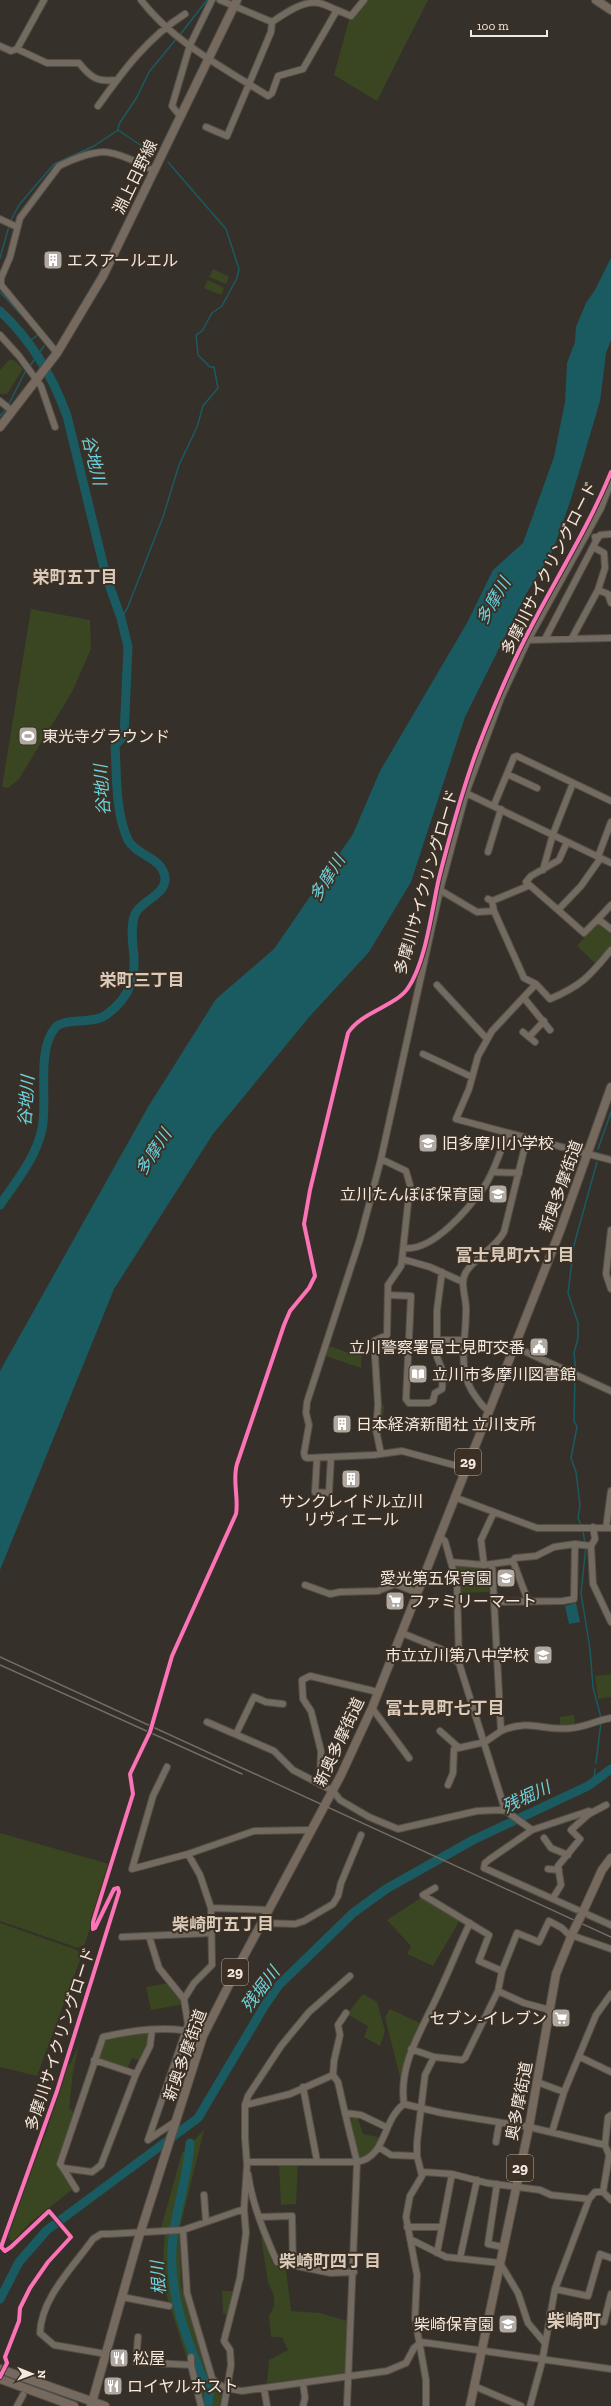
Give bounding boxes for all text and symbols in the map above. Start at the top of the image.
scale bar [471,12,547,38]
text: 100 m [477,19,509,33]
street label: 淵上日野線 [109,137,161,217]
building icon: エスアールエル [42,249,64,271]
place label: エスアールエル [67,251,178,270]
water label: 谷地川 [78,433,110,489]
street label: 多摩川サイクリングロード [497,478,601,658]
district label: 栄町五丁目 [33,567,118,587]
water label: 多摩川 [472,572,515,628]
sports icon: 東光寺グラウンド [17,725,39,747]
place label: 東光寺グラウンド [42,727,170,746]
water label: 谷地川 [90,762,114,816]
street label: 多摩川サイクリングロード [390,787,462,977]
water label: 多摩川 [305,849,350,905]
district label: 栄町三丁目 [100,970,185,990]
water label: 谷地川 [14,1073,38,1127]
water label: 多摩川 [131,1123,176,1179]
school or university icon: 旧多摩川小学校 [417,1132,439,1154]
place label: 旧多摩川小学校 [442,1134,554,1153]
street label: 新奥多摩街道 [536,1138,586,1234]
school or university icon: 立川たんぽぽ保育園 [487,1183,509,1205]
place label: 立川たんぽぽ保育園 [340,1185,484,1204]
district label: 富士見町六丁目 [456,1245,575,1265]
public building icon: 立川警察署富士見町交番 [528,1336,550,1358]
place label: 立川警察署富士見町交番 [349,1338,525,1357]
library icon: 立川市多摩川図書館 [407,1363,429,1385]
place label: 立川市多摩川図書館 [432,1365,576,1384]
building icon: 日本経済新聞社 立川支所 [331,1413,353,1435]
place label: 日本経済新聞社 立川支所 [356,1415,536,1434]
road number: 29 [455,1449,481,1475]
building icon: サンクレイドル立川 リヴィエール [340,1468,362,1490]
place label: サンクレイドル立川 リヴィエール [279,1492,423,1529]
school or university icon: 愛光第五保育園 [495,1567,517,1589]
place label: 愛光第五保育園 [380,1569,492,1588]
supermarket icon: ファミリーマート [384,1590,406,1612]
place label: ファミリーマート [409,1592,537,1611]
school or university icon: 市立立川第八中学校 [532,1644,554,1666]
place label: 市立立川第八中学校 [385,1646,529,1665]
street label: 新奥多摩街道 [310,1694,368,1790]
district label: 富士見町七丁目 [386,1698,505,1718]
water label: 残堀川 [499,1776,555,1817]
district label: 柴崎町五丁目 [172,1914,274,1934]
street label: 多摩川サイクリングロード [21,1945,99,2133]
road number: 29 [222,1959,248,1985]
water label: 残堀川 [237,1961,285,2015]
street label: 新奥多摩街道 [160,2007,210,2103]
supermarket icon: セブン-イレブン [550,2007,572,2029]
place label: セブン-イレブン [429,2009,547,2028]
street label: 奥多摩街道 [502,2060,536,2142]
road number: 29 [507,2155,533,2181]
district label: 柴崎町四丁目 [279,2251,381,2271]
water label: 根川 [147,2258,169,2296]
district label: 柴崎町 [547,2310,601,2332]
school or university icon: 柴崎保育園 [497,2313,519,2335]
place label: 柴崎保育園 [414,2315,494,2334]
restaurant icon: 松屋 [108,2347,130,2369]
place label: 松屋 [133,2349,165,2368]
north arrow [12,2354,52,2394]
text: N [35,2370,48,2379]
restaurant icon: ロイヤルホスト [102,2375,124,2397]
place label: ロイヤルホスト [127,2377,239,2396]

